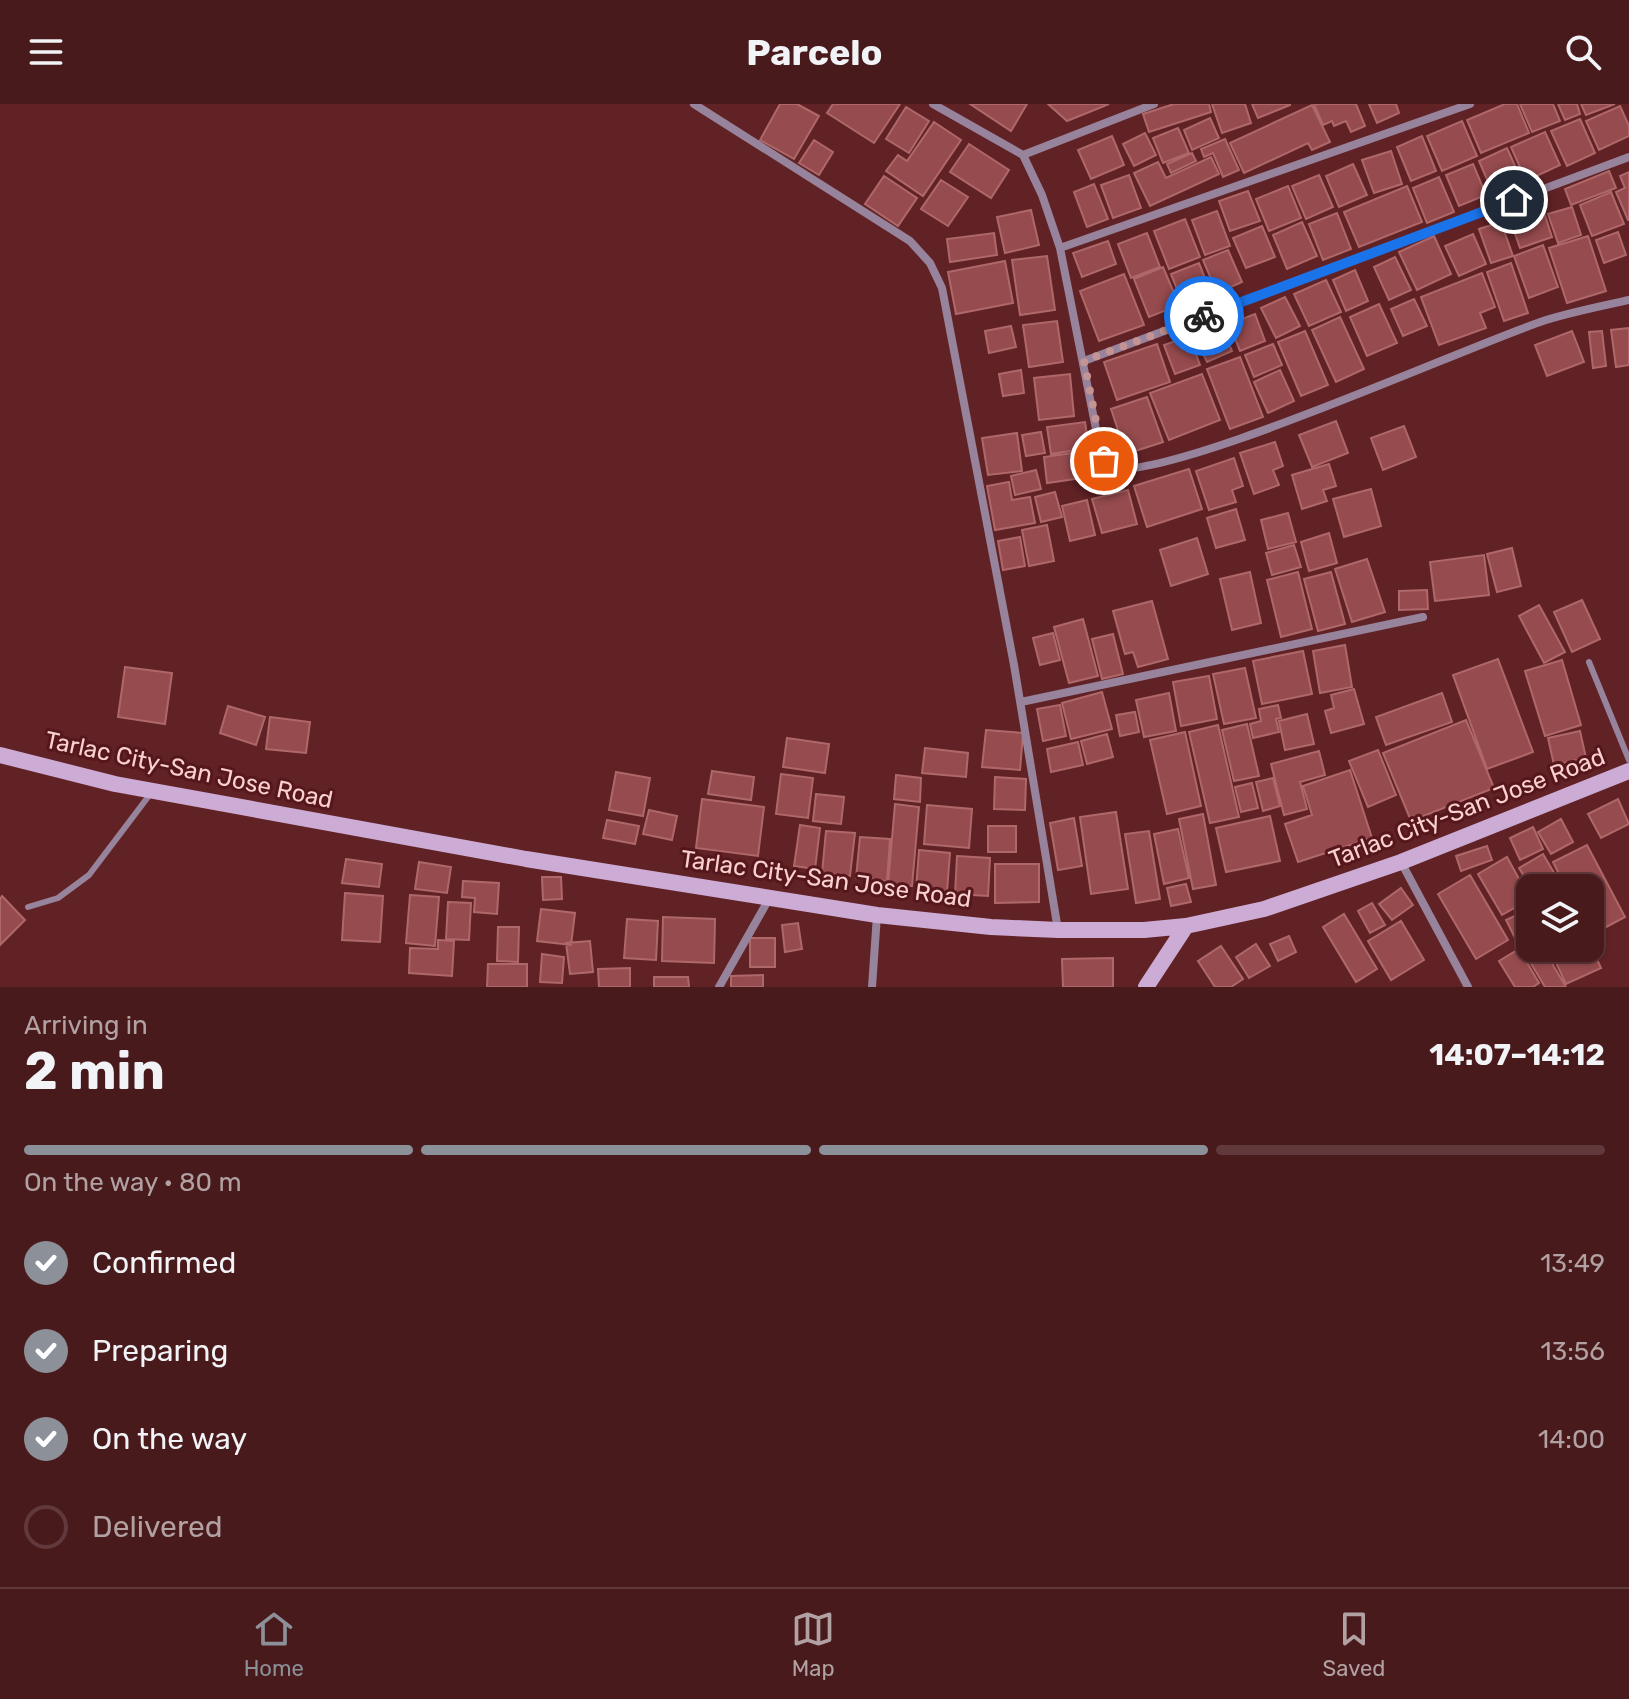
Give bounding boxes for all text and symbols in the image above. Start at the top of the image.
icon: menu [24,30,68,74]
icon: search [1561,30,1605,74]
text: Parcelo [746,31,883,74]
pin [1480,166,1548,234]
icon: home [1492,178,1536,222]
courier [1164,276,1244,356]
icon: bike [1182,294,1226,338]
pin [1070,427,1138,495]
icon: bag [1082,439,1126,483]
street label: Tarlac City-San Jose Road [43,726,335,814]
street label: Tarlac City-San Jose Road [1325,742,1609,874]
street label: Tarlac City-San Jose Road [679,845,973,913]
map controls [1516,874,1604,962]
button: layers [1516,874,1604,962]
text: Arriving in [24,1010,148,1041]
text: 14:07–14:12 [1429,1037,1605,1073]
text: 2 min [24,1040,165,1102]
text: On the way · 80 m [24,1167,242,1198]
icon: check [24,1241,68,1285]
text: Confirmed [92,1245,236,1281]
text: 13:49 [1540,1248,1605,1279]
icon: check [24,1329,68,1373]
text: Preparing [92,1333,228,1369]
text: 13:56 [1540,1336,1605,1367]
icon: check [24,1417,68,1461]
text: On the way [92,1421,247,1457]
text: 14:00 [1538,1424,1605,1455]
text: Delivered [92,1509,223,1545]
tab: Home [244,1607,304,1682]
tab: Map [791,1607,835,1682]
tab: Saved [1323,1607,1385,1682]

